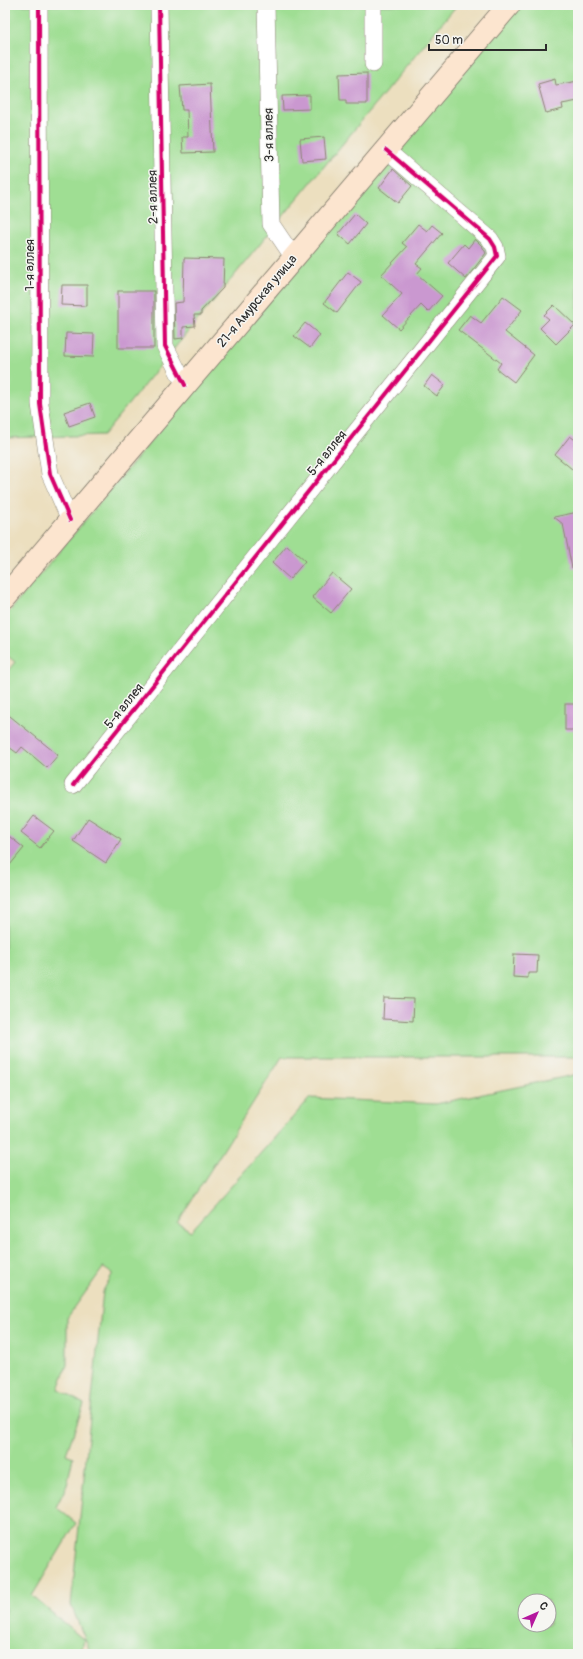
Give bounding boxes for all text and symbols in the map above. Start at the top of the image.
scale bar [429,26,546,52]
text: 50 m [435,33,463,48]
street label: 3-я аллея [261,108,277,162]
street label: 2-я аллея [145,170,161,224]
street label: 1-я аллея [22,239,38,291]
street label: 21-я Амурская улица [214,251,300,351]
street label: 5-я аллея [304,427,350,479]
street label: 5-я аллея [101,680,147,732]
north arrow [517,1593,557,1633]
text: С [537,1599,551,1613]

